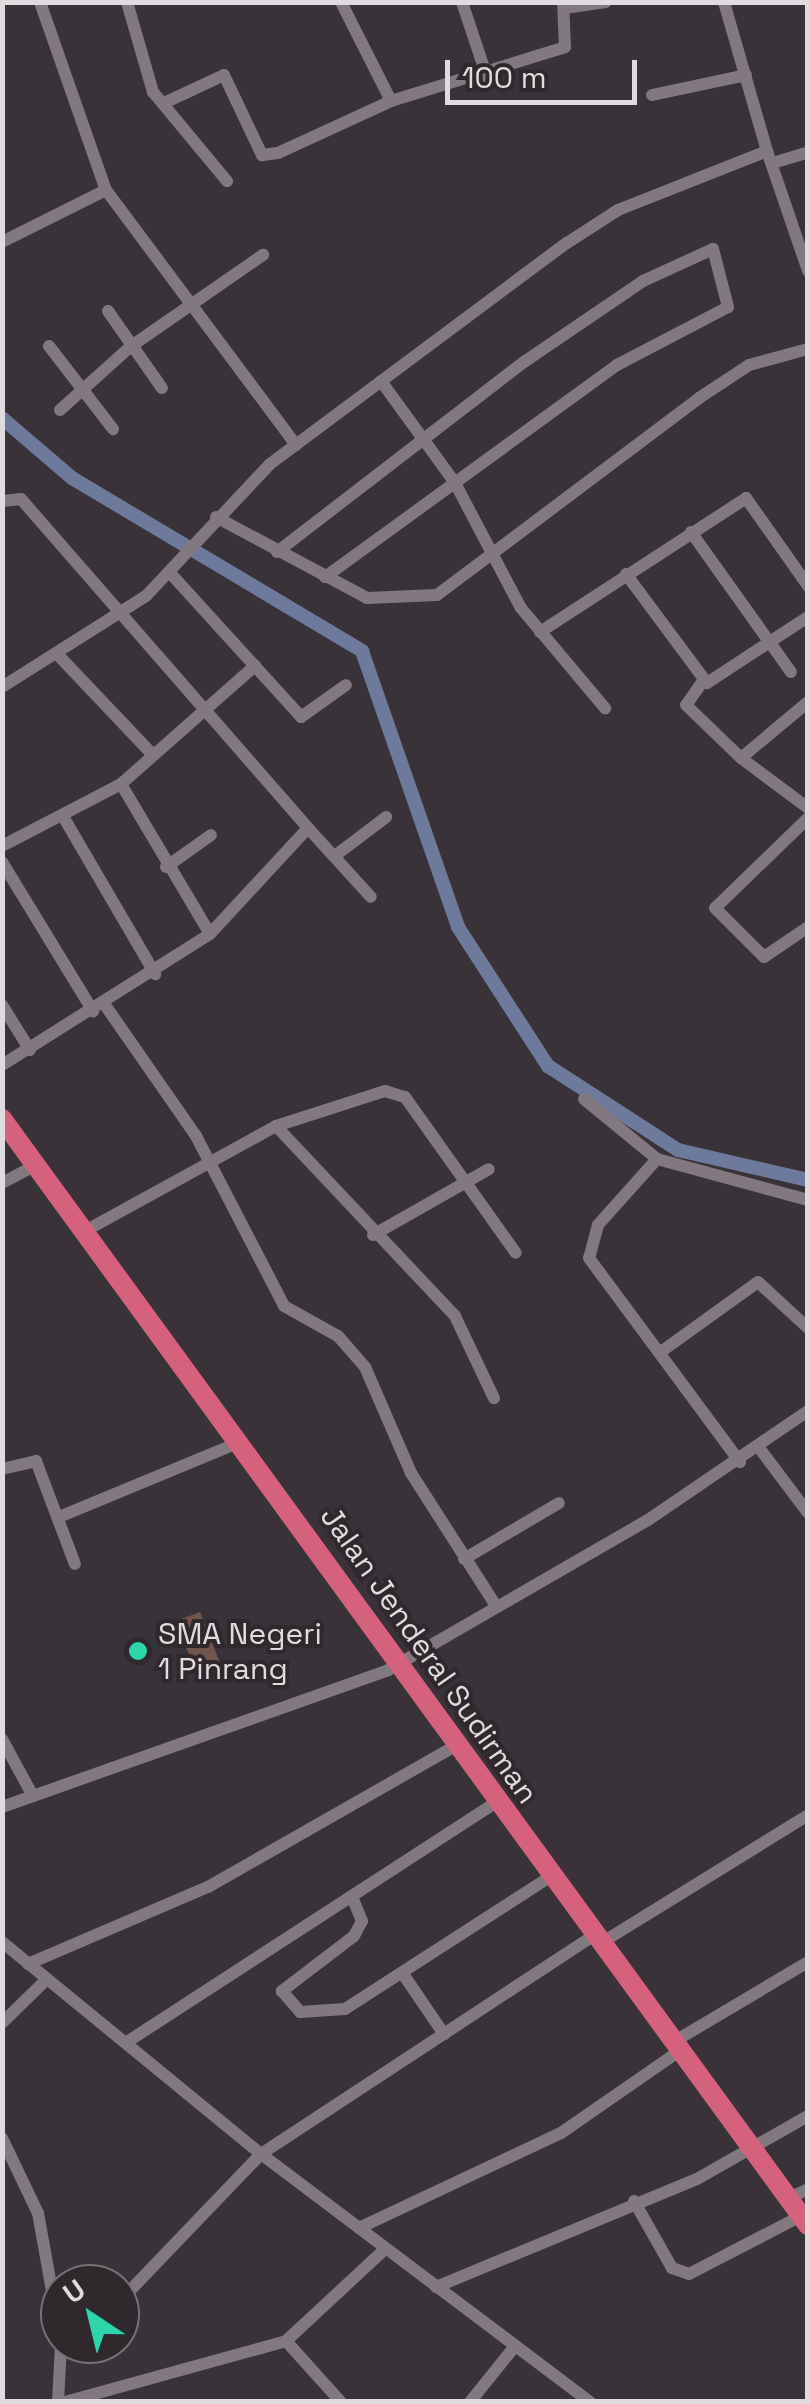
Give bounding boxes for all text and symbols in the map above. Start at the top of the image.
scale bar [450,40,642,102]
text: 100 m [462,58,547,97]
street label: Jalan Jenderal Sudirman [313,1499,545,1811]
place label: SMA Negeri 1 Pinrang [158,1616,322,1686]
marker: SMA Negeri 1 Pinrang [127,1640,149,1662]
north arrow [40,2264,140,2364]
text: U [56,2271,92,2311]

